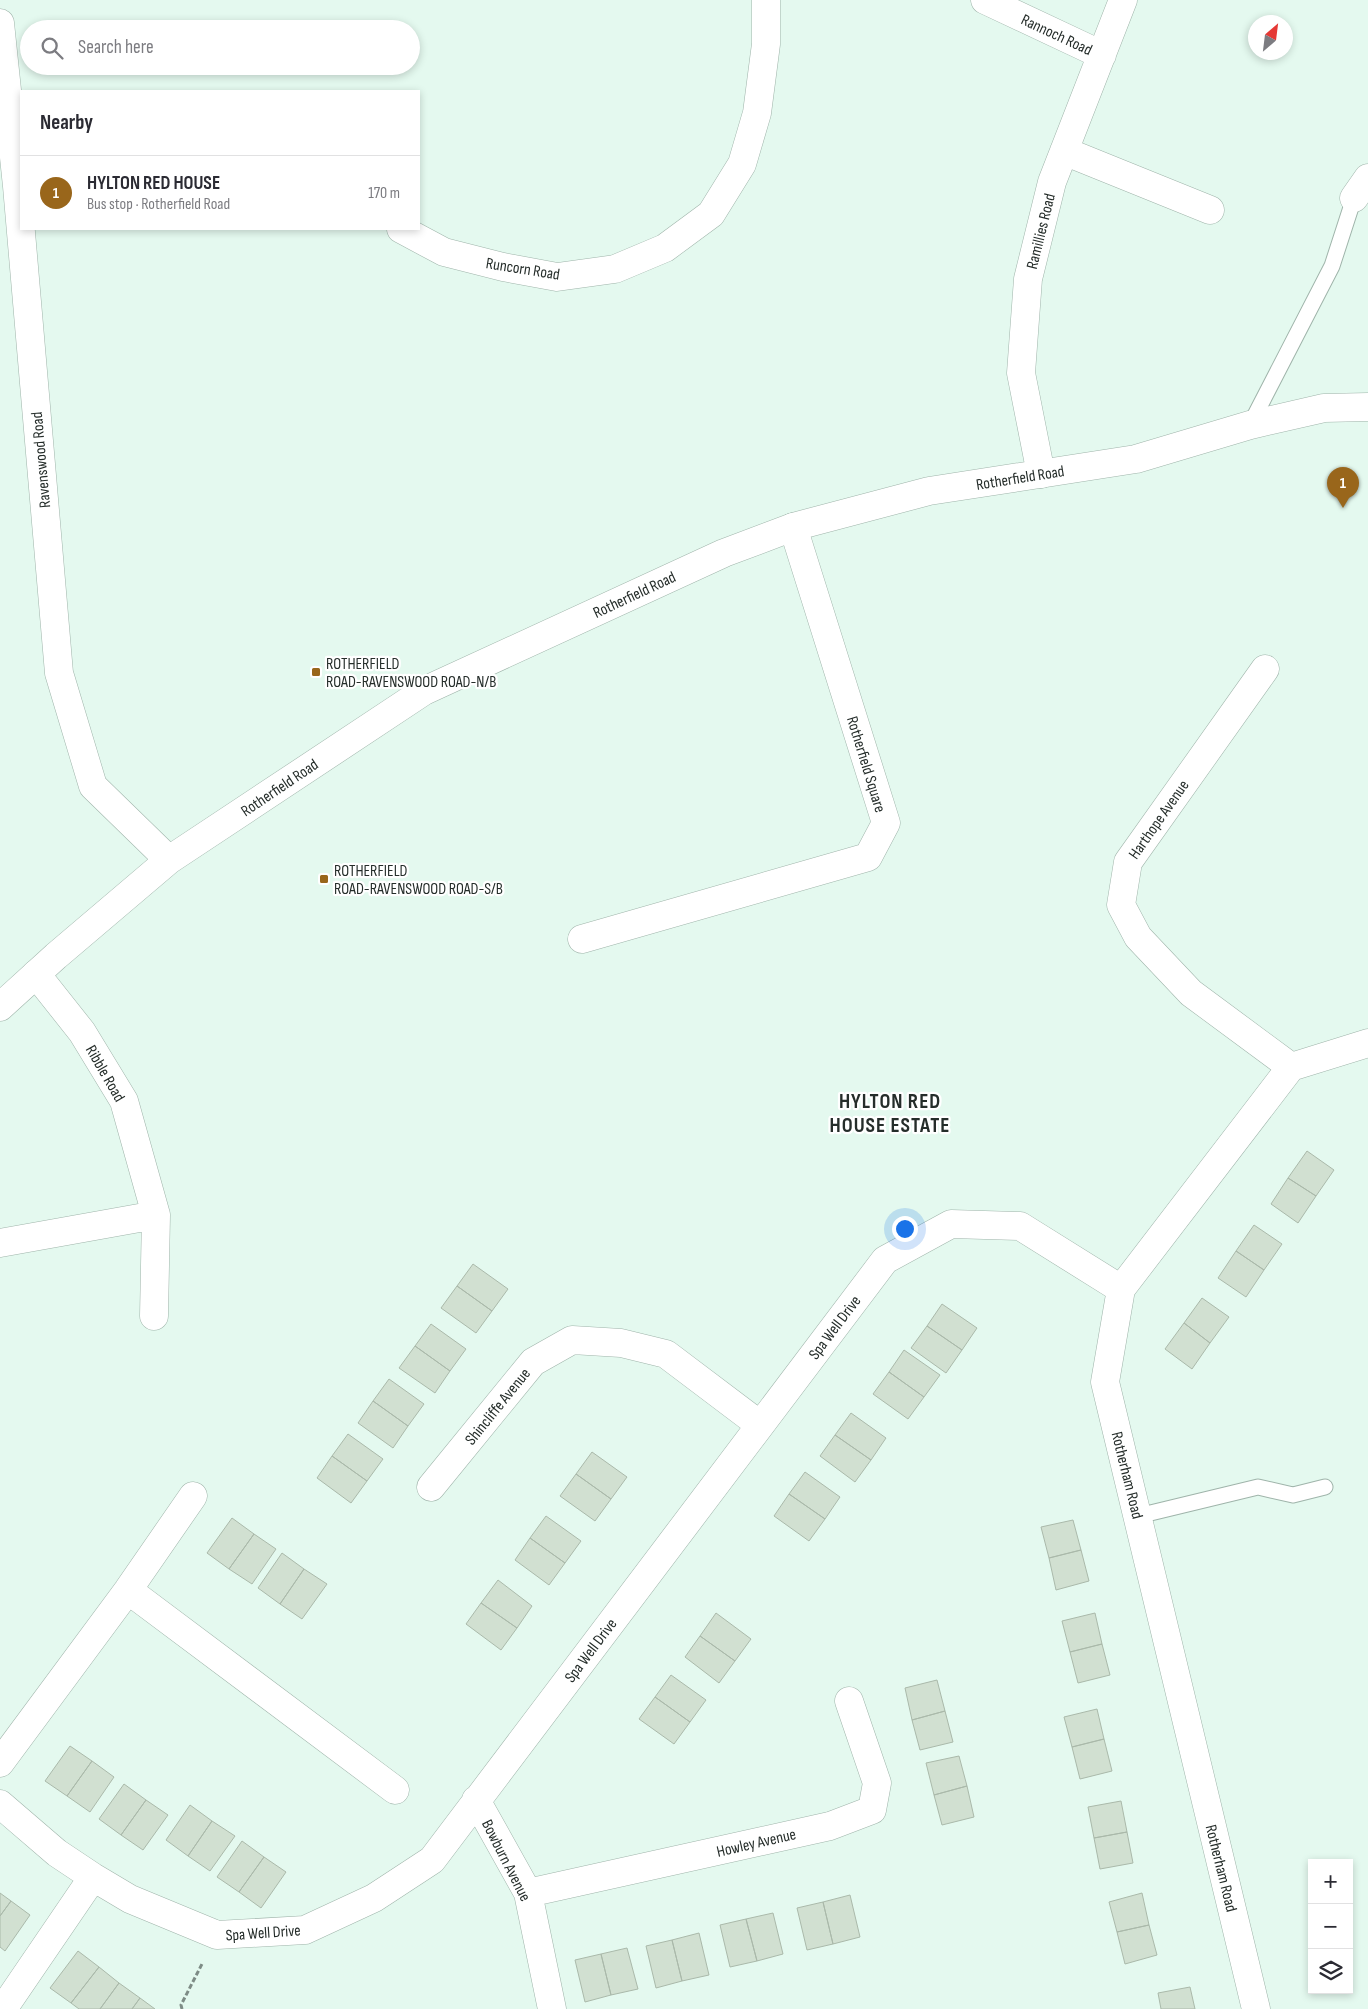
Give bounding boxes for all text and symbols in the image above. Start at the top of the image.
street label: Rannoch Road [1018,11,1095,60]
north arrow [1248,15,1293,60]
search box [20,20,420,75]
icon: search [38,34,66,62]
text: Search here [78,36,154,59]
text: Nearby [40,110,93,135]
text: HYLTON RED HOUSE [87,172,220,195]
text: 1 [53,184,59,203]
text: 170 m [368,184,400,203]
street label: Ramillies Road [1023,192,1060,271]
text: Bus stop · Rotherfield Road [87,195,230,214]
street label: Runcorn Road [484,254,561,285]
street label: Ravenswood Road [28,411,55,509]
street label: Rotherfield Road [975,462,1066,495]
pin: 1 [1327,467,1359,508]
street label: Rotherfield Road [590,568,679,623]
place label: ROTHERFIELD ROAD-RAVENSWOOD ROAD-N/B [326,655,496,692]
marker: ROTHERFIELD ROAD-RAVENSWOOD ROAD-N/B [310,666,322,678]
street label: Rotherfield Square [842,714,889,815]
street label: Rotherfield Road [238,755,322,821]
street label: Harthope Avenue [1125,777,1193,863]
place label: ROTHERFIELD ROAD-RAVENSWOOD ROAD-S/B [334,862,503,899]
marker: ROTHERFIELD ROAD-RAVENSWOOD ROAD-S/B [318,873,330,885]
street label: Ribble Road [81,1042,128,1105]
district label: HYLTON RED HOUSE ESTATE [830,1089,950,1138]
your location [892,1216,918,1242]
street label: Spa Well Drive [805,1292,865,1364]
street label: Shincliffe Avenue [461,1365,535,1449]
street label: Rotherham Road [1107,1430,1147,1521]
street label: Spa Well Drive [561,1615,621,1687]
street label: Bowburn Avenue [477,1817,534,1905]
street label: Rotherham Road [1201,1823,1241,1914]
street label: Howley Avenue [715,1825,798,1862]
map controls [1308,1859,1353,1994]
button: + [1308,1859,1353,1904]
button: − [1308,1904,1353,1949]
street label: Spa Well Drive [225,1921,301,1946]
button: layers [1308,1949,1353,1994]

